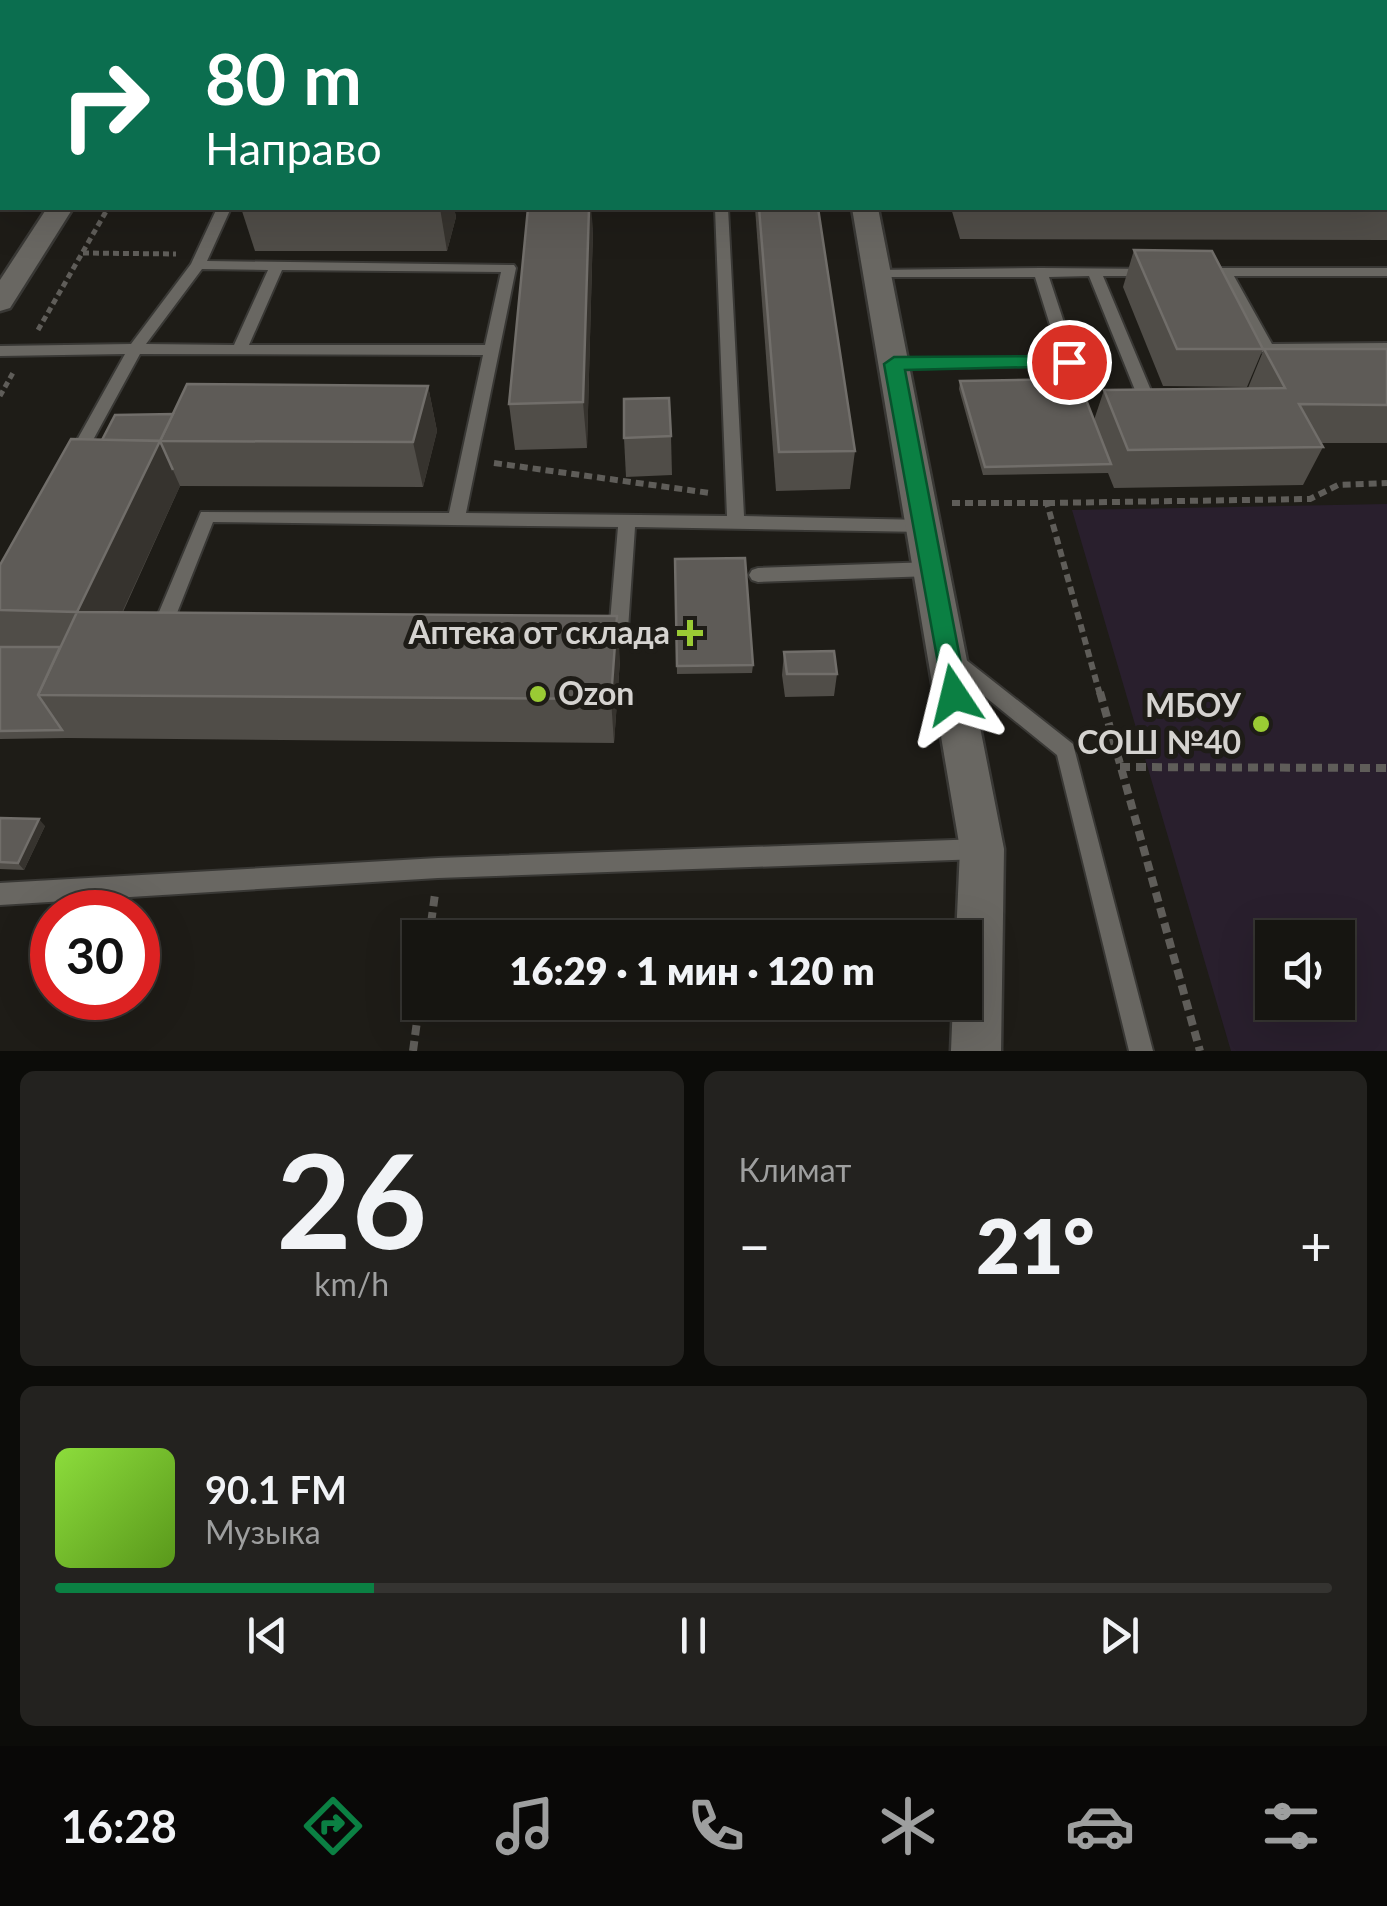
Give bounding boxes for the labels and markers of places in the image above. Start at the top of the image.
pin [1027,320,1112,405]
place label: Аптека от склада [407,612,670,651]
marker: Аптека от склада [679,622,701,644]
place label: Ozon [558,673,634,712]
marker: Ozon [527,683,549,705]
place label: МБОУ СОШ №40 [1077,685,1241,761]
marker: МБОУ СОШ №40 [1250,713,1272,735]

